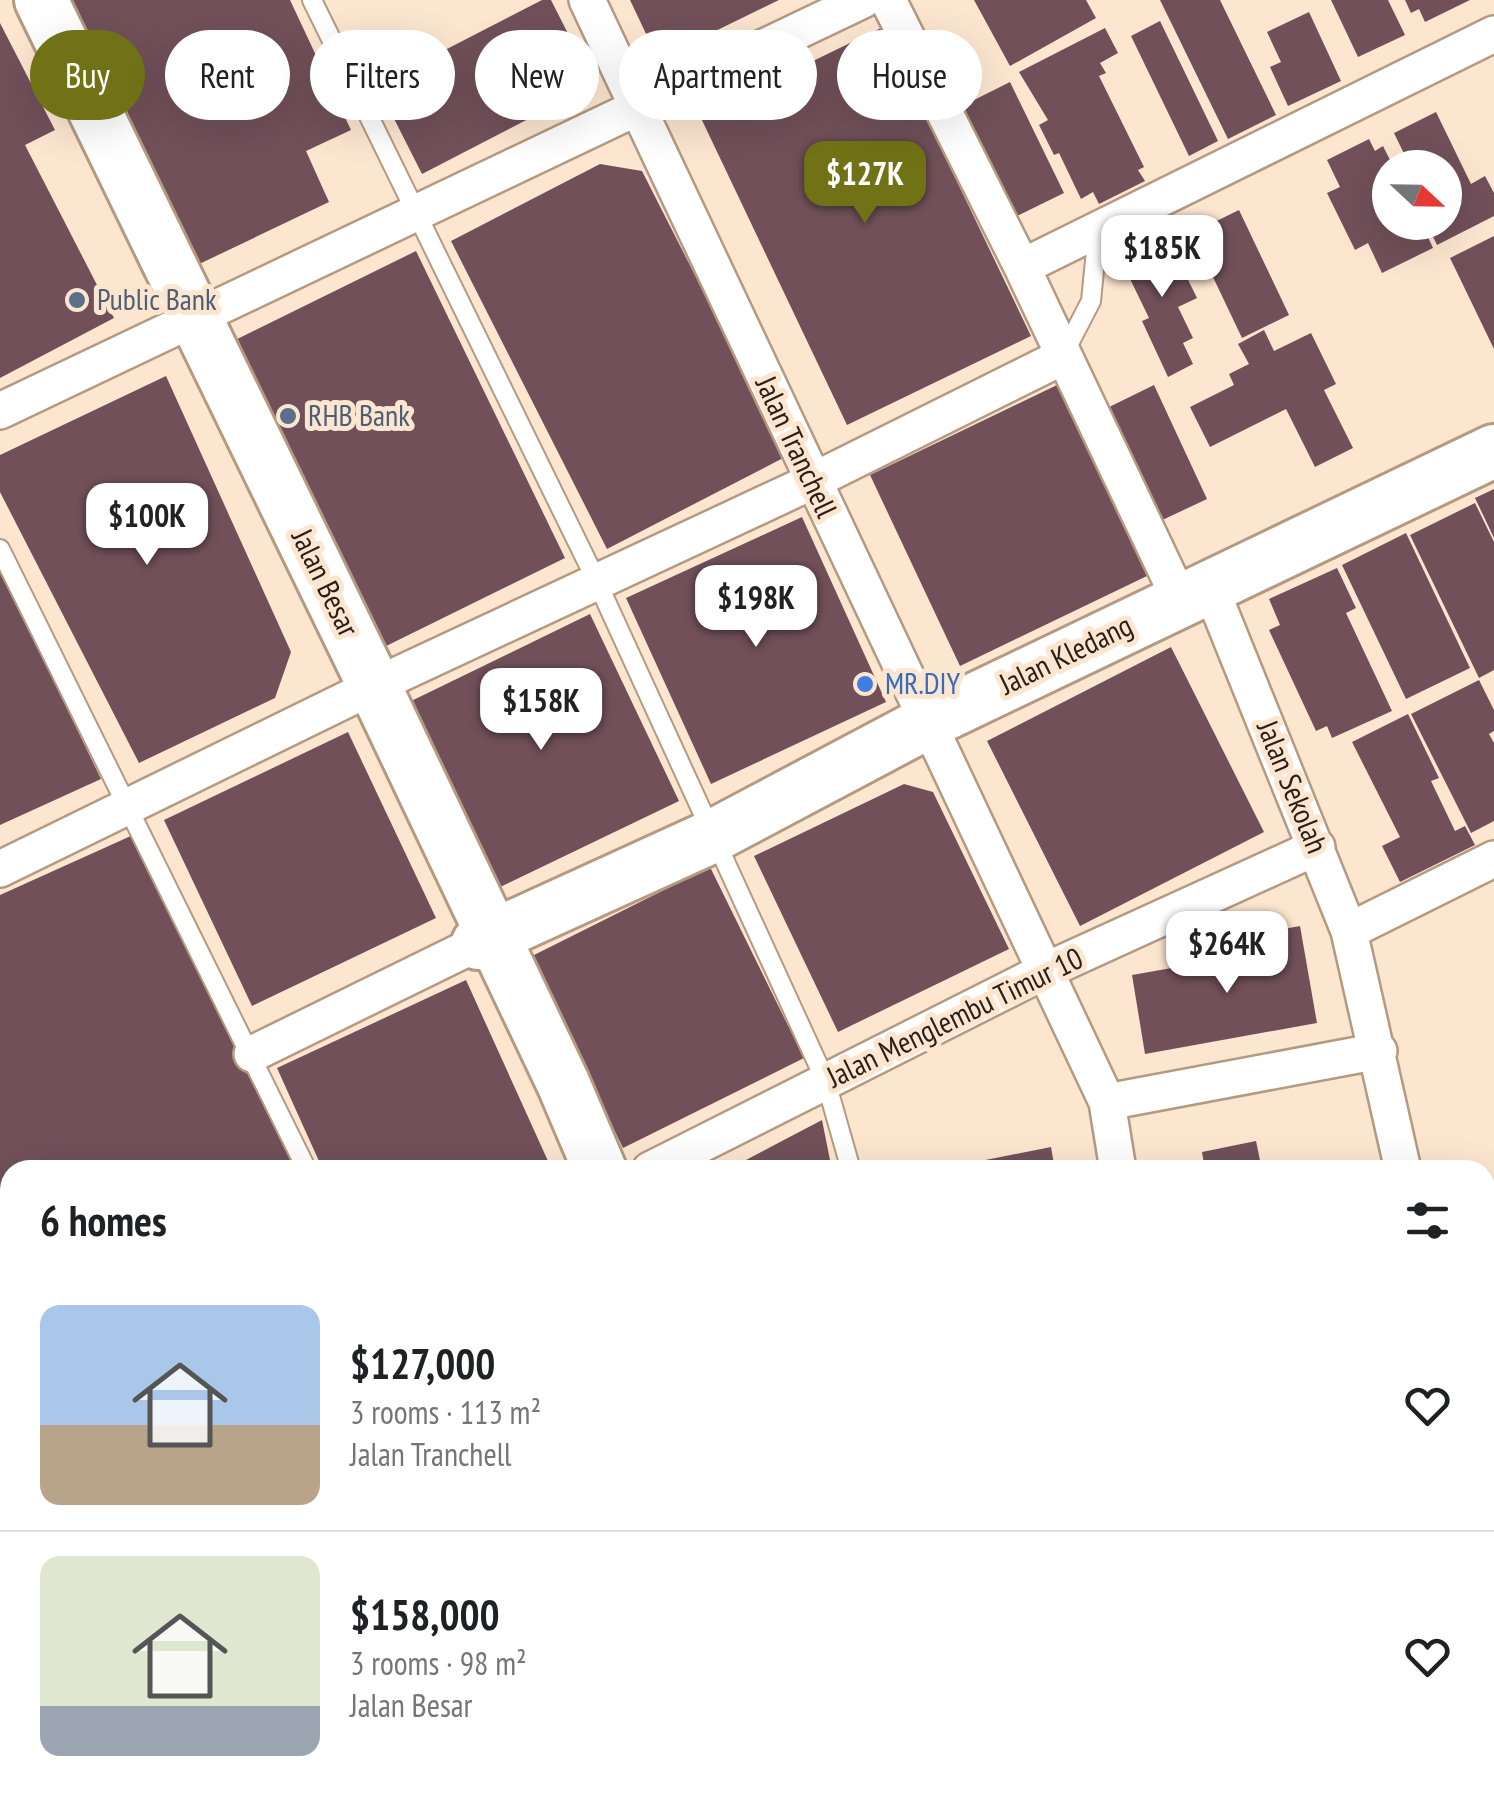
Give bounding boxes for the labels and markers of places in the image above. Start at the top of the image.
pin: $127K [795,141,935,226]
pin: $185K [1092,215,1232,300]
place label: Public Bank [97,279,217,318]
marker: Public Bank [66,289,88,311]
place label: RHB Bank [308,395,410,434]
marker: RHB Bank [277,405,299,427]
pin: $100K [77,483,217,568]
pin: $198K [686,565,826,650]
place label: MR.DIY [885,663,961,702]
pin: $158K [471,668,611,753]
marker: MR.DIY [854,673,876,695]
pin: $264K [1157,911,1297,996]

